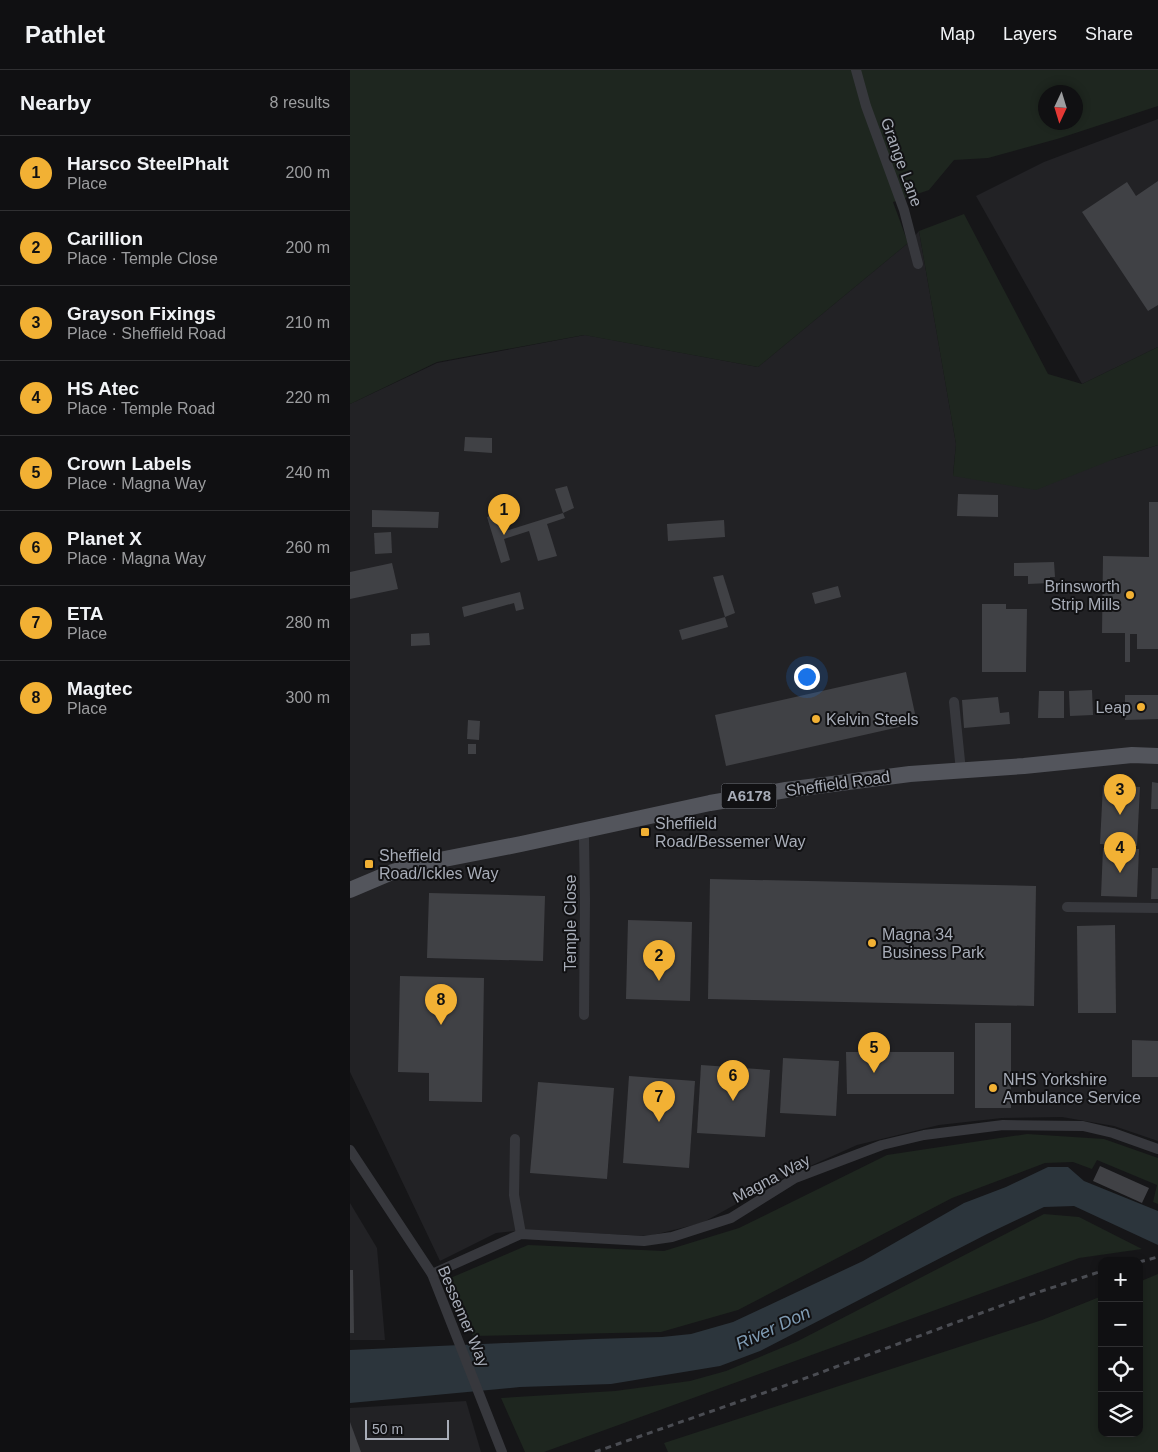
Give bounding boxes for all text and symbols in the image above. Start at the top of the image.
text: Pathlet [25,21,105,48]
text: Map [940,24,975,44]
text: Layers [1003,24,1057,44]
text: Share [1085,24,1133,44]
north arrow [1038,85,1083,130]
text: Nearby [20,91,91,114]
text: 8 results [270,94,330,111]
street label: Grange Lane [878,115,926,209]
text: Harsco SteelPhalt [67,153,229,174]
text: 1 [32,164,40,181]
text: 200 m [286,164,330,181]
text: Place [67,175,107,192]
text: Carillion [67,228,143,249]
text: 2 [32,239,40,256]
text: 200 m [286,239,330,256]
text: Place · Temple Close [67,250,218,267]
text: Grayson Fixings [67,303,216,324]
text: 3 [32,314,40,331]
text: 210 m [286,314,330,331]
text: Place · Sheffield Road [67,325,226,342]
text: HS Atec [67,378,139,399]
text: 4 [32,389,40,406]
text: 220 m [286,389,330,406]
text: Place · Temple Road [67,400,215,417]
text: Crown Labels [67,453,192,474]
text: 5 [32,464,40,481]
text: 240 m [286,464,330,481]
text: Place · Magna Way [67,475,206,492]
pin: 1 [488,494,520,535]
text: Planet X [67,528,142,549]
text: 6 [32,539,40,556]
text: 260 m [286,539,330,556]
text: Place · Magna Way [67,550,206,567]
place label: Brinsworth Strip Mills [1044,578,1120,613]
marker: Brinsworth Strip Mills [1124,589,1136,601]
text: ETA [67,603,104,624]
text: 7 [32,614,40,631]
text: 280 m [286,614,330,631]
text: Place [67,625,107,642]
your location [794,664,820,690]
text: Magtec [67,678,132,699]
text: 8 [32,689,40,706]
text: 300 m [286,689,330,706]
place label: Leap [1095,699,1131,716]
text: Place [67,700,107,717]
marker: Leap [1135,701,1147,713]
place label: Kelvin Steels [826,711,919,728]
marker: Kelvin Steels [810,713,822,725]
street label: Sheffield Road [785,768,891,799]
pin: 3 [1104,774,1136,815]
road number: A6178 [722,784,776,808]
place label: Sheffield Road/Bessemer Way [655,815,806,850]
marker: Sheffield Road/Bessemer Way [639,826,651,838]
pin: 4 [1104,832,1136,873]
place label: Sheffield Road/Ickles Way [379,847,498,882]
marker: Sheffield Road/Ickles Way [363,858,375,870]
street label: Temple Close [562,874,579,971]
place label: Magna 34 Business Park [882,926,985,961]
marker: Magna 34 Business Park [866,937,878,949]
pin: 2 [643,940,675,981]
pin: 8 [425,984,457,1025]
pin: 5 [858,1032,890,1073]
pin: 6 [717,1060,749,1101]
place label: NHS Yorkshire Ambulance Service [1003,1071,1141,1106]
pin: 7 [643,1081,675,1122]
marker: NHS Yorkshire Ambulance Service [987,1082,999,1094]
street label: Magna Way [730,1151,813,1206]
map controls [1098,1257,1143,1437]
button: + [1098,1257,1143,1302]
street label: Bessemer Way [435,1263,492,1369]
water label: River Don [733,1302,813,1354]
button: − [1098,1302,1143,1347]
button: locate [1098,1347,1143,1392]
button: layers [1098,1392,1143,1437]
scale bar [365,1417,449,1440]
text: 50 m [372,1421,403,1437]

